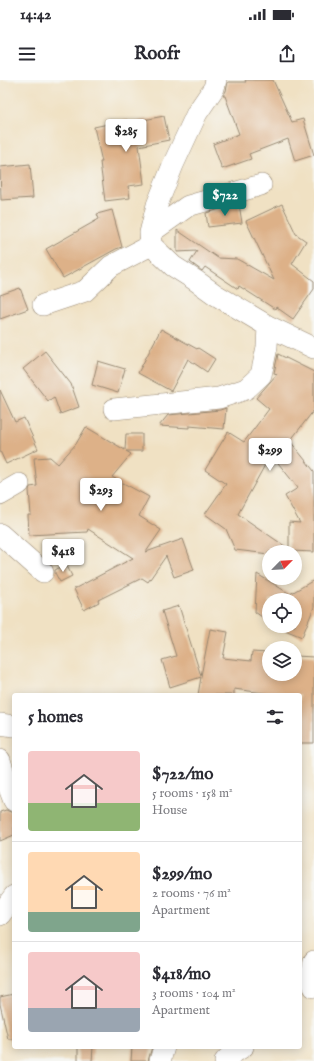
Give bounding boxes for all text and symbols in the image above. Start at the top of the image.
text: 14:42 [20,5,51,24]
icon: menu [16,43,38,65]
text: Roofr [134,43,180,66]
icon: share [276,43,298,65]
pin: $285 [102,119,150,153]
text: $285 [114,123,138,140]
pin: $722 [201,183,249,217]
text: $722 [212,187,238,204]
pin: $299 [246,438,294,472]
text: $299 [258,442,282,459]
pin: $293 [77,478,125,512]
text: $293 [89,482,113,499]
pin: $418 [39,539,87,573]
text: $418 [51,543,75,560]
north arrow [262,545,302,585]
map controls [262,545,302,681]
button: locate [262,593,302,633]
button: layers [262,641,302,681]
icon: filters [264,706,286,728]
text: 5 homes [28,707,83,728]
text: $722/mo [152,764,213,785]
icon: home [60,767,108,815]
text: 5 rooms · 158 m² [152,785,233,802]
text: House [152,802,187,819]
text: $299/mo [152,864,212,885]
icon: home [60,868,108,916]
text: 2 rooms · 76 m² [152,885,231,902]
text: Apartment [152,902,210,919]
text: $418/mo [152,964,211,985]
icon: home [60,968,108,1016]
text: 3 rooms · 104 m² [152,985,236,1002]
text: Apartment [152,1002,210,1019]

